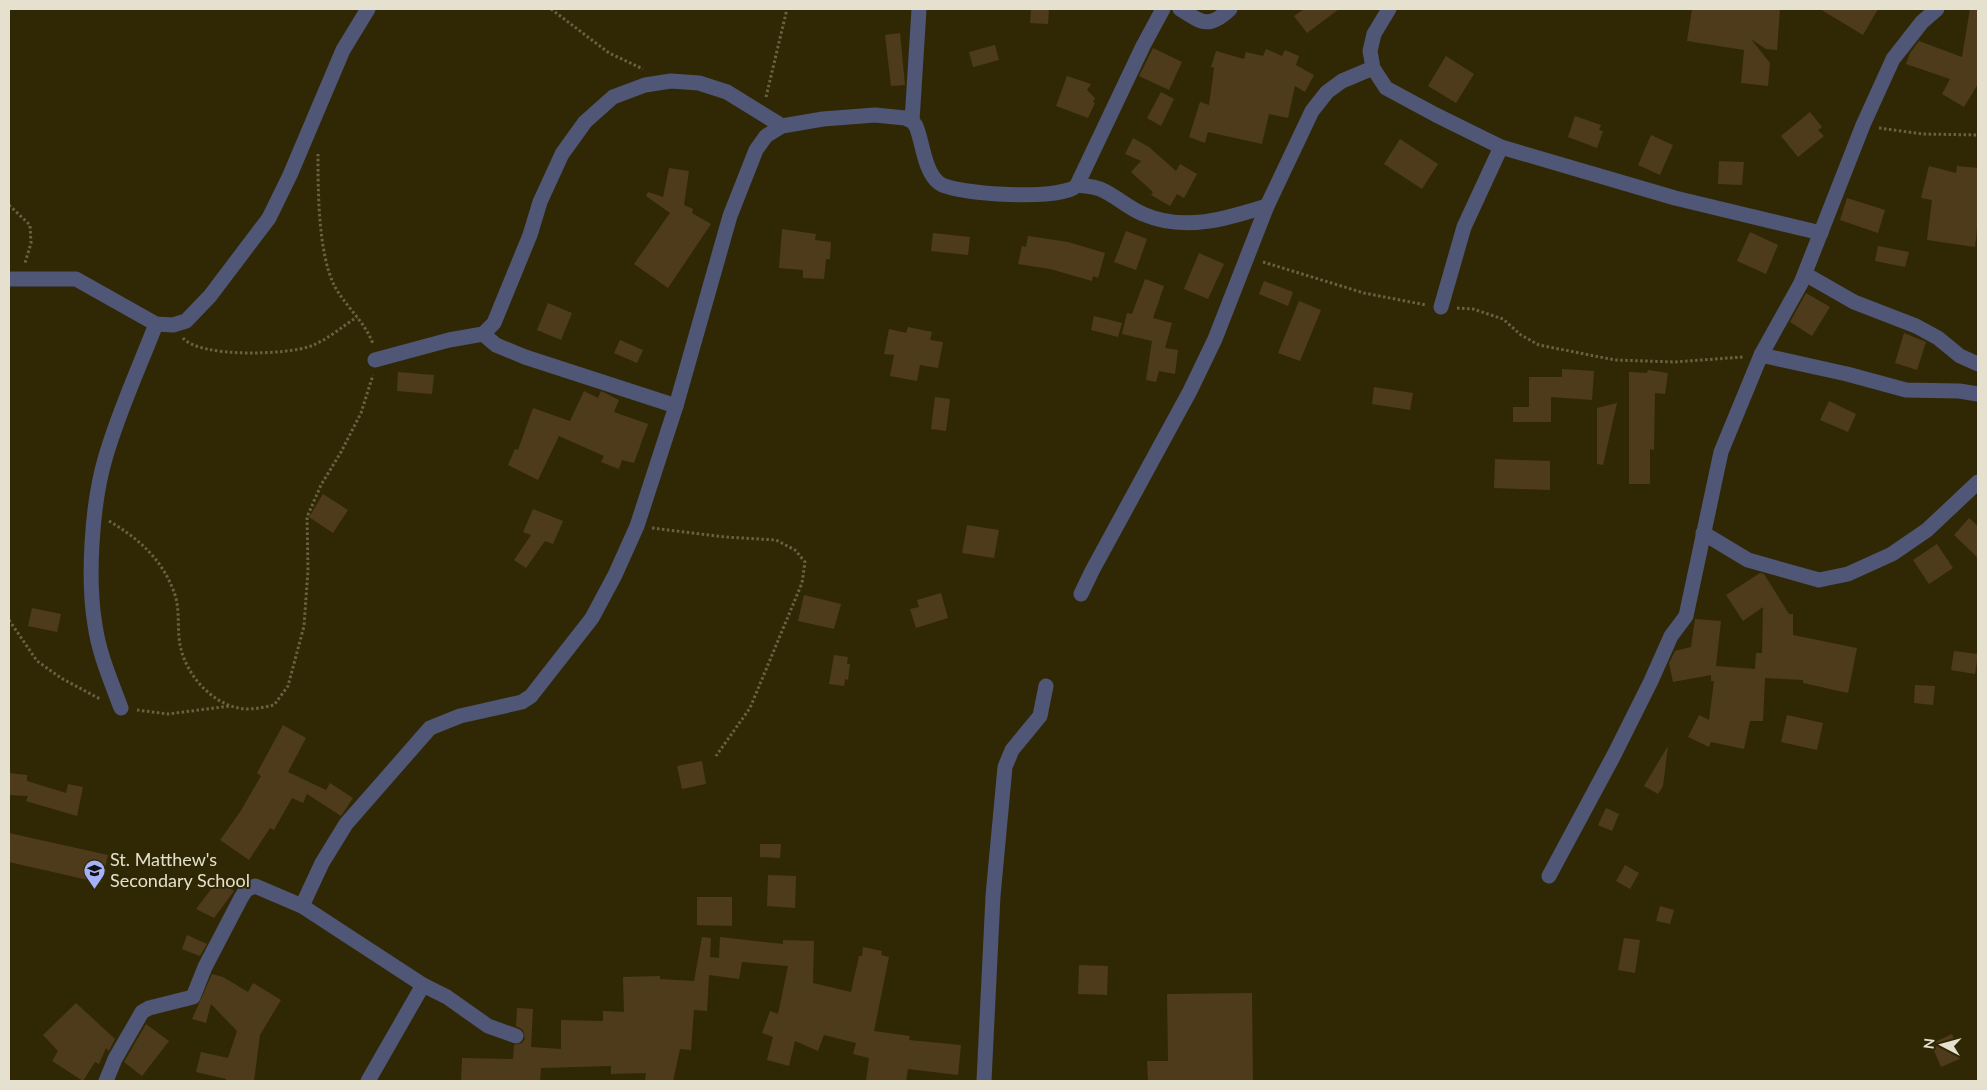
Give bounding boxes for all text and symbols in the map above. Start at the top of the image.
place label: St. Matthew's Secondary School [110,848,250,891]
school or university icon: St. Matthew's Secondary School [82,858,106,889]
north arrow [1917,1020,1967,1070]
text: N [1920,1037,1938,1050]

